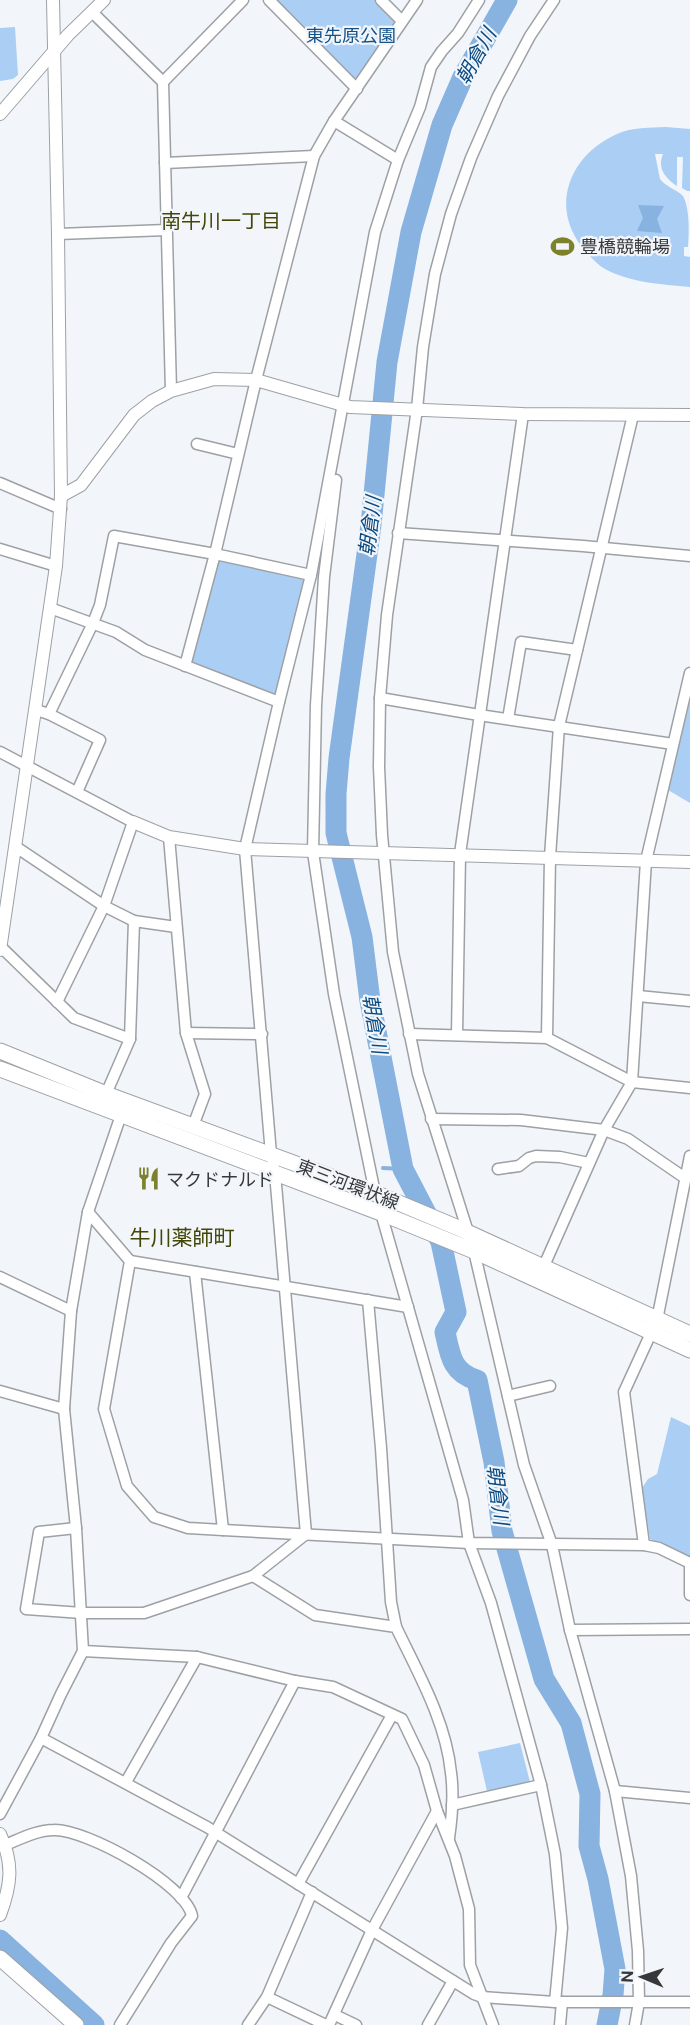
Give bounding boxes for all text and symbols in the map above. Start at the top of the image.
water label: 朝倉川 [451,22,502,88]
park label: 東先原公園 [306,25,396,46]
district label: 南牛川一丁目 [161,209,281,233]
sports icon: 豊橋競輪場 [549,233,575,259]
place label: 豊橋競輪場 [580,236,670,257]
water label: 朝倉川 [354,493,386,557]
water label: 朝倉川 [358,992,392,1058]
street label: 東三河環状線 [294,1155,402,1213]
restaurant icon: マクドナルド [135,1166,161,1192]
place label: マクドナルド [166,1169,274,1190]
district label: 牛川薬師町 [130,1225,235,1250]
water label: 朝倉川 [482,1464,514,1528]
north arrow [612,1947,672,2007]
text: N [618,1970,637,1983]

